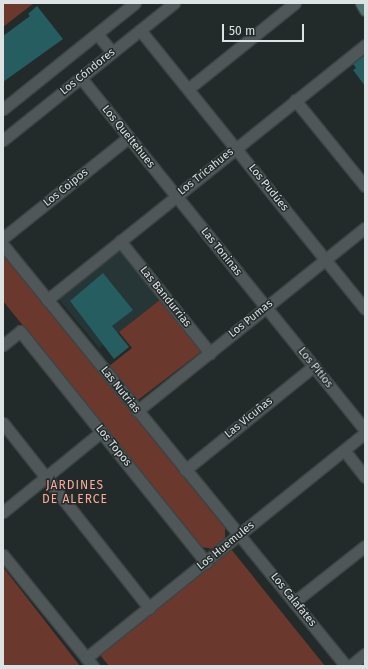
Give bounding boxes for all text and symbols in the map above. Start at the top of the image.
scale bar [224,16,306,42]
text: 50 m [229,24,255,38]
street label: Los Cóndores [58,46,118,98]
street label: Los Queltehues [99,103,157,171]
street label: Los Tricahues [176,146,236,198]
street label: Los Pudúes [245,162,291,214]
street label: Los Coipos [41,166,91,210]
street label: Las Toninas [198,225,244,279]
street label: Las Bandurrias [137,264,193,330]
street label: Los Pumas [226,297,276,341]
street label: Los Pitios [295,345,335,391]
street label: Las Nutrias [97,364,143,416]
street label: Las Vicuñas [222,395,276,441]
street label: Los Topos [92,423,134,469]
district label: JARDINES DE ALERCE [42,479,108,507]
street label: Los Huemules [195,519,257,573]
street label: Los Calafates [267,571,319,629]

